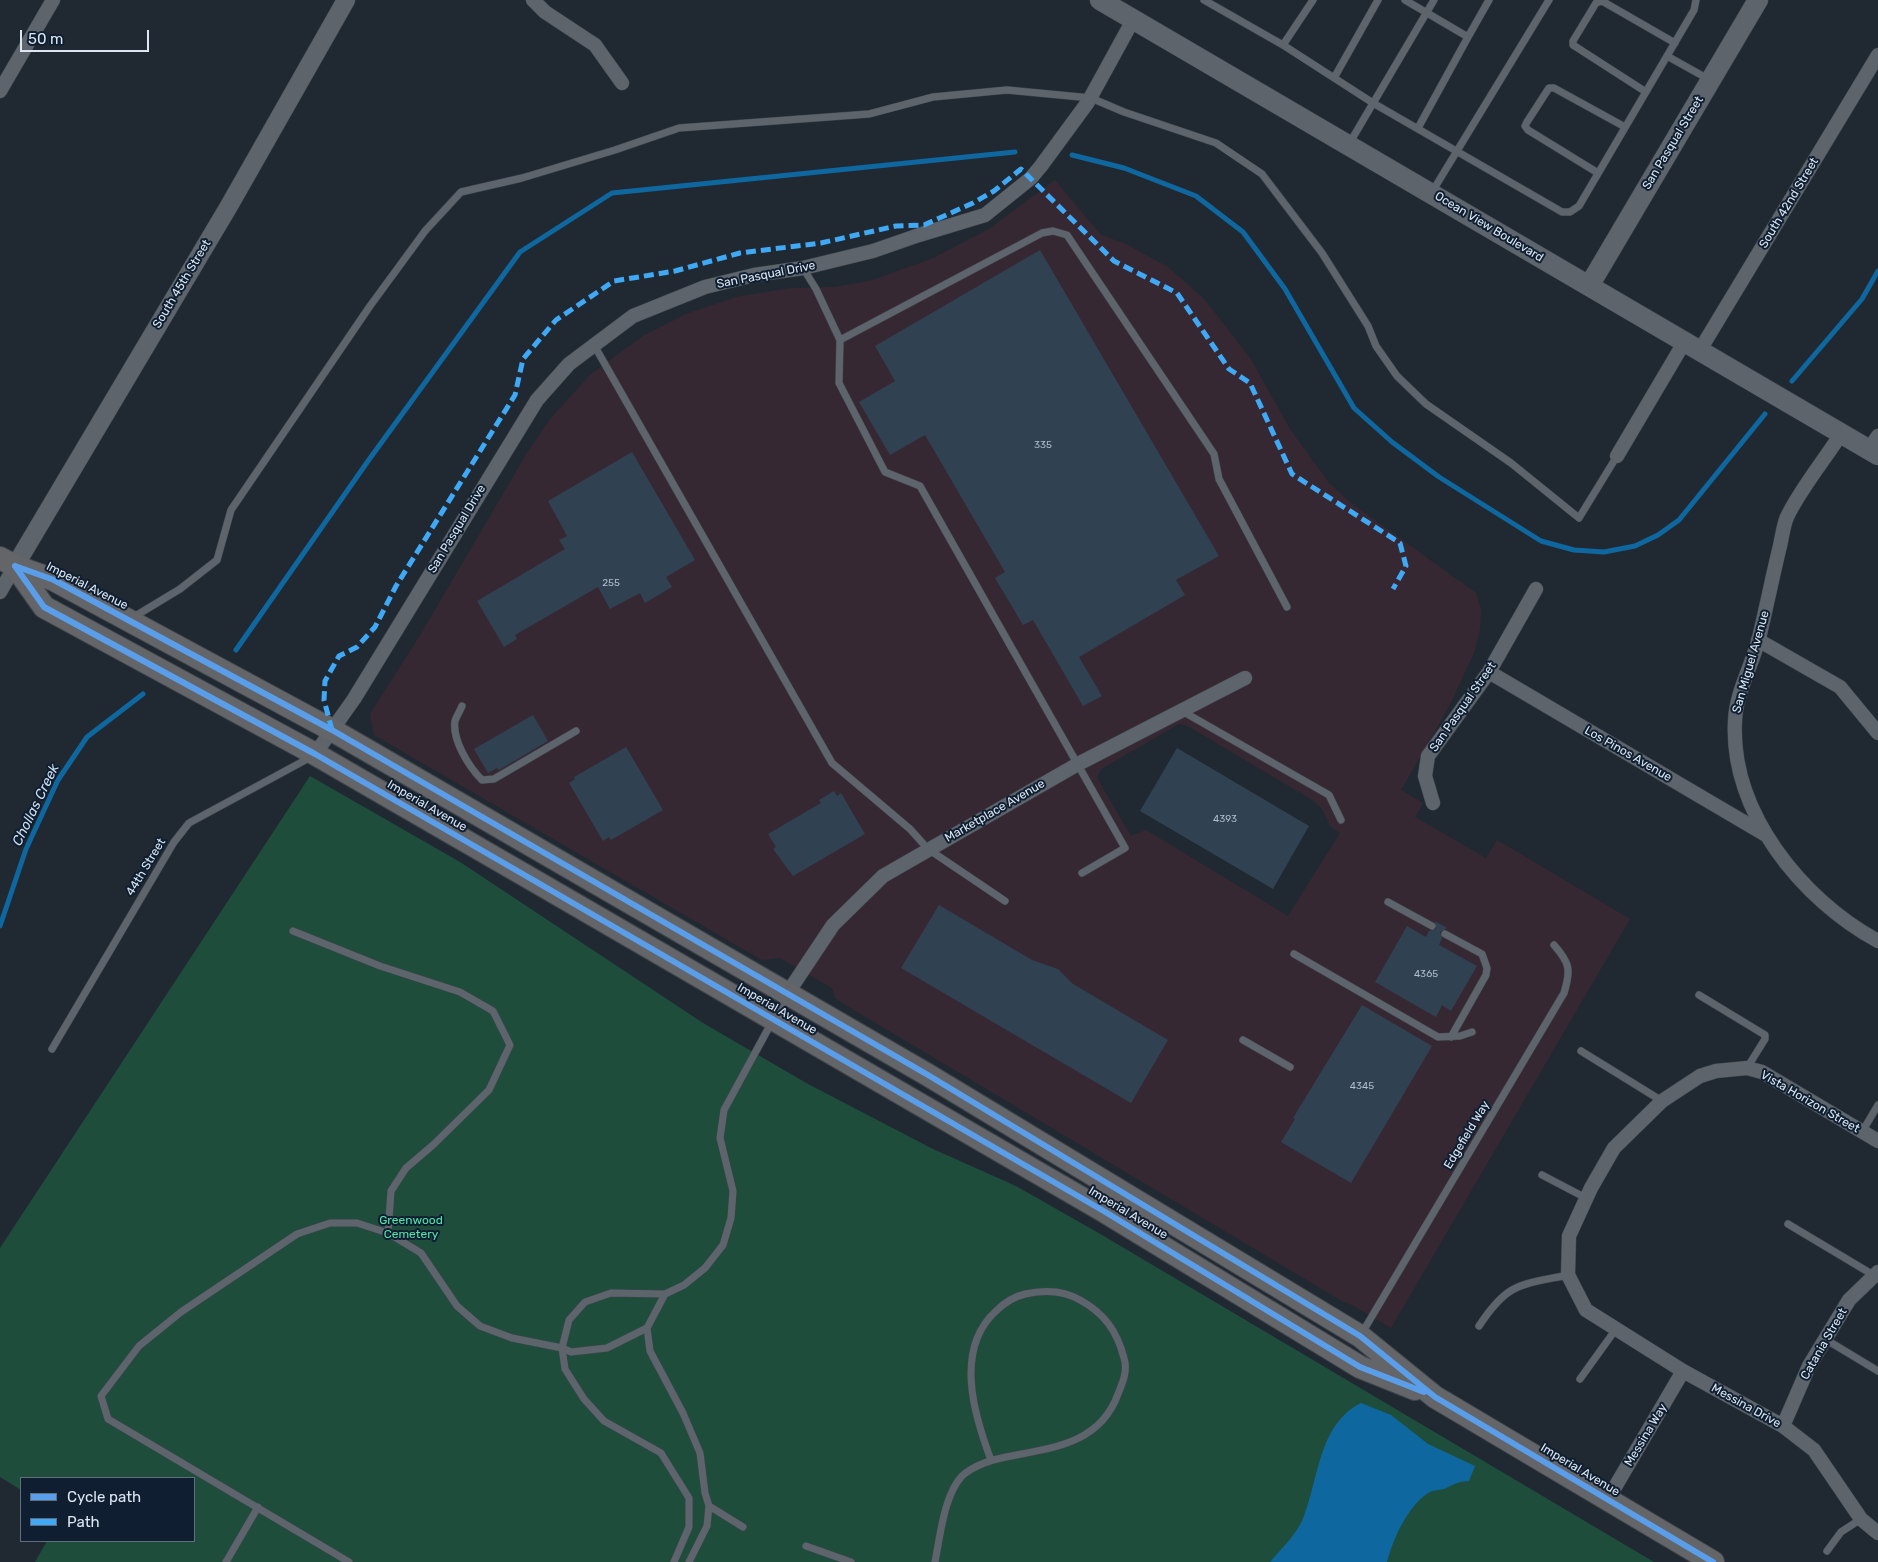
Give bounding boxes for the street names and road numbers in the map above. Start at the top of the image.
street label: San Pasqual Street [1639,94,1707,192]
street label: South 42nd Street [1756,155,1822,251]
street label: Ocean View Boulevard [1432,189,1546,265]
street label: South 45th Street [150,237,214,331]
street label: San Pasqual Drive [715,258,817,292]
street label: San Pasqual Drive [425,482,489,576]
street label: Imperial Avenue [44,559,130,613]
street label: San Miguel Avenue [1730,609,1772,715]
street label: San Pasqual Street [1427,659,1499,755]
street label: Los Pinos Avenue [1582,723,1674,785]
street label: Imperial Avenue [385,777,469,835]
street label: Marketplace Avenue [942,777,1048,845]
street label: 44th Street [123,836,169,898]
street label: Imperial Avenue [735,980,819,1038]
street label: Vista Horizon Street [1758,1068,1862,1136]
street label: Edgefield Way [1441,1098,1493,1172]
street label: Imperial Avenue [1086,1184,1170,1242]
street label: Catania Street [1798,1306,1850,1382]
street label: Messina Drive [1709,1381,1783,1431]
street label: Messina Way [1622,1401,1670,1469]
street label: Imperial Avenue [1538,1441,1622,1499]

